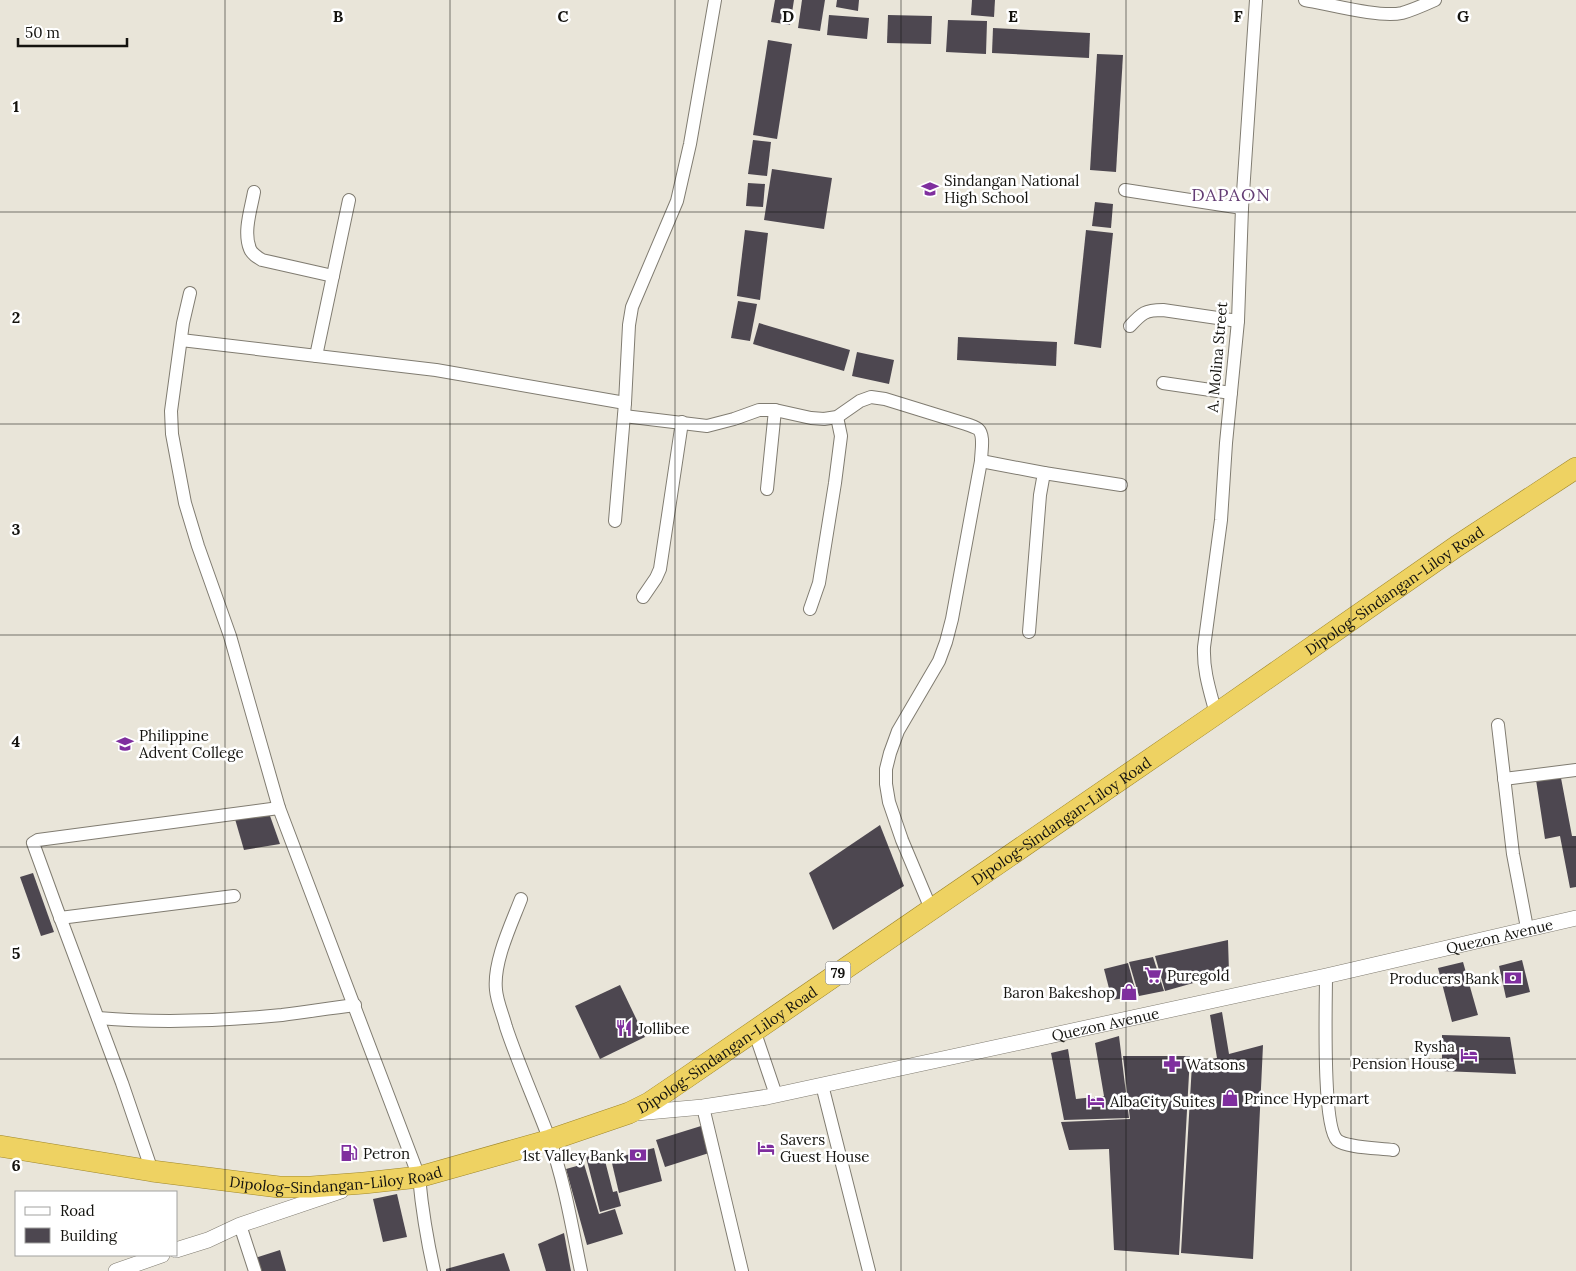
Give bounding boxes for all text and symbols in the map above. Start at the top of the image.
text: B [333,6,344,26]
text: C [557,6,569,26]
text: D [782,6,794,26]
text: E [1008,6,1018,26]
text: F [1233,6,1243,26]
text: G [1457,6,1469,26]
scale bar [18,15,126,47]
text: 50 m [25,23,60,42]
text: 1 [13,96,19,116]
place label: Sindangan National High School [944,171,1079,207]
school or university icon: Sindangan National High School [920,179,940,199]
district label: DAPAON [1191,183,1271,206]
street label: A. Molina Street [1203,301,1231,414]
text: 2 [12,307,20,327]
text: 3 [12,519,21,539]
street label: Dipolog-Sindangan-Liloy Road [1301,522,1487,659]
place label: Philippine Advent College [138,726,244,762]
text: 4 [12,731,21,751]
school or university icon: Philippine Advent College [115,734,135,754]
street label: Dipolog-Sindangan-Liloy Road [967,752,1154,889]
street label: Quezon Avenue [1444,914,1555,957]
text: 5 [12,943,21,963]
road number: 79 [826,961,850,984]
supermarket icon: Puregold [1143,965,1163,985]
place label: Puregold [1167,966,1230,985]
bank icon: Producers Bank [1503,968,1523,988]
place label: Producers Bank [1389,969,1499,988]
street label: Dipolog-Sindangan-Liloy Road [634,981,821,1117]
shop icon: Baron Bakeshop [1119,982,1139,1002]
place label: Baron Bakeshop [1003,983,1115,1002]
street label: Quezon Avenue [1050,1003,1161,1045]
restaurant icon: Jollibee [614,1018,634,1038]
place label: Jollibee [637,1019,690,1038]
place label: Rysha Pension House [1352,1037,1455,1073]
hotel icon: Rysha Pension House [1459,1045,1479,1065]
pharmacy icon: Watsons [1162,1054,1182,1074]
place label: Watsons [1186,1055,1246,1074]
shop icon: Prince Hypermart [1220,1088,1240,1108]
place label: Prince Hypermart [1244,1089,1370,1108]
hotel icon: AlbaCity Suites [1086,1091,1106,1111]
place label: AlbaCity Suites [1109,1092,1215,1111]
place label: Savers Guest House [780,1130,869,1166]
hotel icon: Savers Guest House [756,1138,776,1158]
fuel station icon: Petron [339,1143,359,1163]
place label: Petron [363,1144,410,1163]
bank icon: 1st Valley Bank [628,1145,648,1165]
place label: 1st Valley Bank [522,1146,624,1165]
text: 6 [11,1155,21,1175]
street label: Dipolog-Sindangan-Liloy Road [228,1162,444,1197]
legend [15,1191,178,1256]
text: Road [60,1201,95,1220]
text: Building [60,1226,118,1245]

